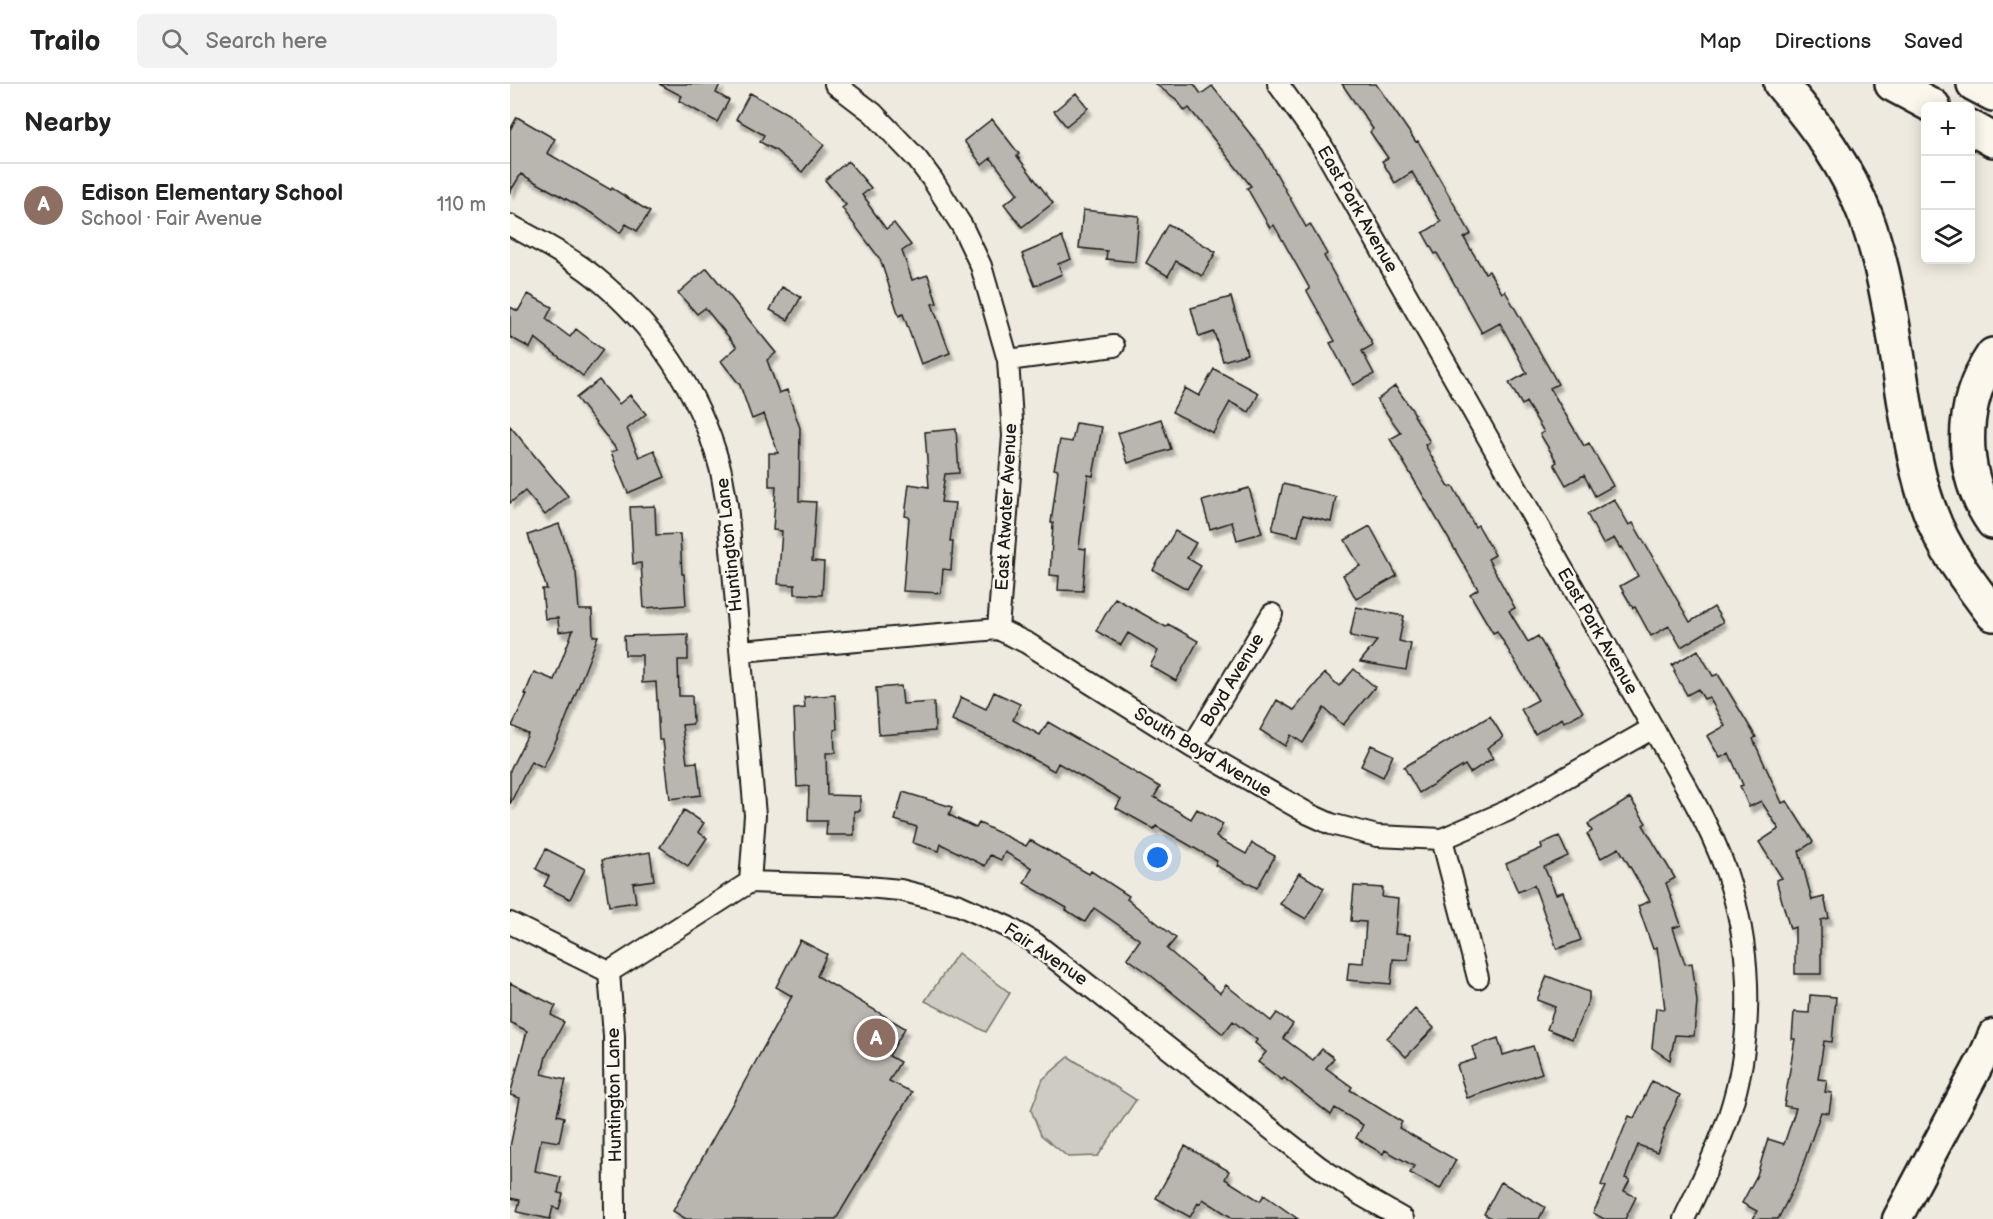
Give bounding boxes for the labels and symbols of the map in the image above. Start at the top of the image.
street label: East Park Avenue [1313,142,1403,277]
street label: East Atwater Avenue [992,423,1021,591]
street label: Huntington Lane [712,477,747,613]
street label: East Park Avenue [1553,564,1643,699]
street label: Boyd Avenue [1196,629,1269,731]
street label: South Boyd Avenue [1130,703,1276,802]
your location [1143,843,1172,872]
street label: Fair Avenue [1000,919,1092,990]
pin: A [856,1016,896,1060]
street label: Huntington Lane [603,1027,626,1163]

